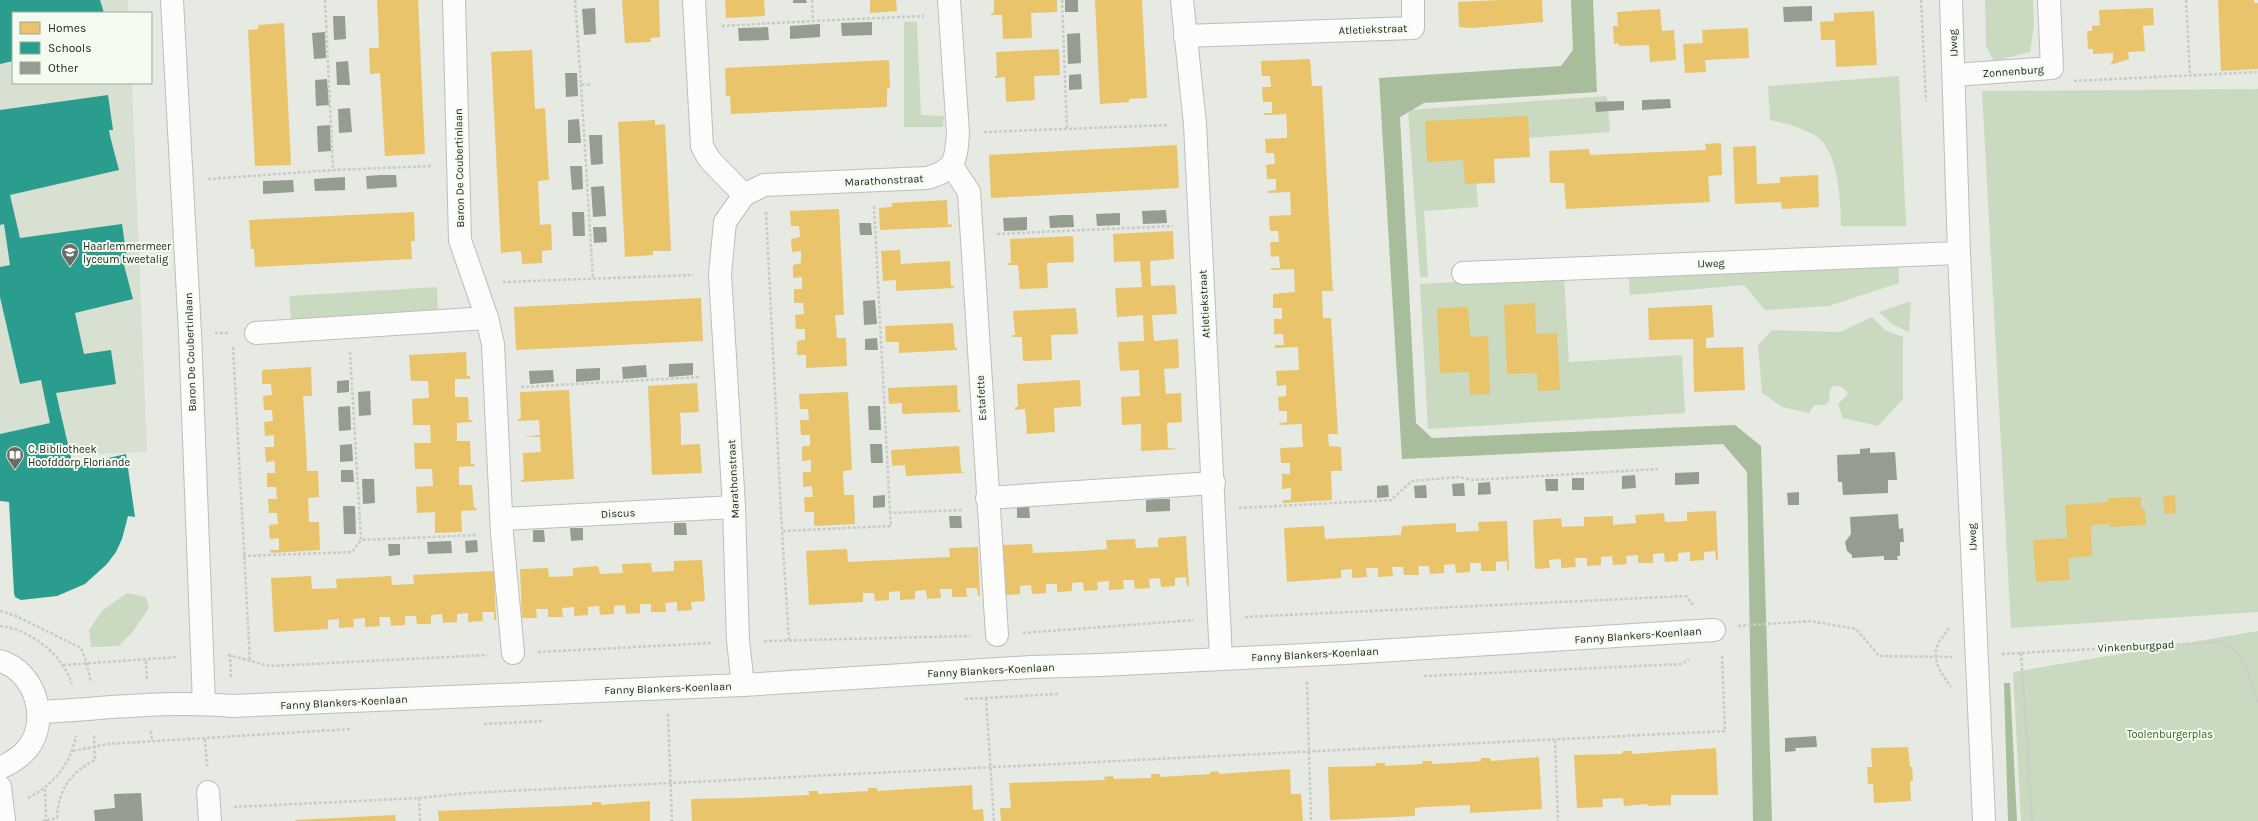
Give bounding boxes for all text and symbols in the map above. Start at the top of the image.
legend [12,12,152,84]
text: Homes [48,21,86,35]
street label: Atletiekstraat [1339,22,1408,37]
street label: IJweg [1946,28,1961,57]
text: Schools [48,41,91,55]
text: Other [48,61,79,75]
street label: Zonnenburg [1982,63,2045,80]
street label: Baron De Coubertinlaan [452,108,467,228]
street label: Marathonstraat [844,172,924,189]
place label: Haarlemmermeer lyceum tweetalig [83,240,171,266]
school or university icon: Haarlemmermeer lyceum tweetalig [60,242,80,267]
street label: IJweg [1697,256,1726,270]
street label: Atletiekstraat [1196,269,1213,339]
street label: Baron De Coubertinlaan [182,292,199,412]
street label: Estafette [974,375,989,421]
street label: Marathonstraat [725,439,742,519]
place label: C. Bibliotheek Hoofddorp Floriande [28,443,131,469]
library icon: C. Bibliotheek Hoofddorp Floriande [5,445,25,470]
street label: Discus [600,506,636,521]
street label: IJweg [1965,522,1980,551]
street label: Fanny Blankers-Koenlaan [1574,625,1702,646]
street label: Vinkenburgpad [2097,638,2175,655]
street label: Fanny Blankers-Koenlaan [1251,645,1379,664]
street label: Fanny Blankers-Koenlaan [927,661,1055,680]
street label: Fanny Blankers-Koenlaan [604,680,732,697]
street label: Fanny Blankers-Koenlaan [280,693,408,712]
park label: Toolenburgerplas [2127,728,2213,741]

